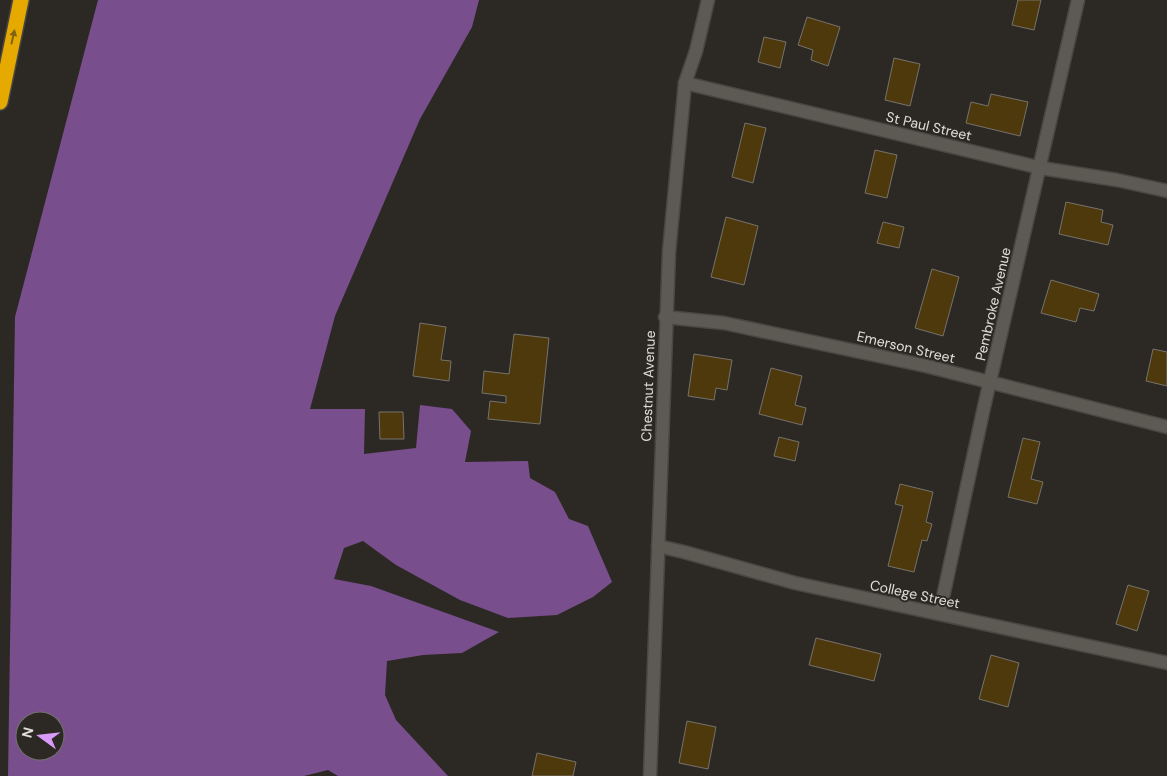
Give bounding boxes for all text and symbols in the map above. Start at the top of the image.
one-way arrow [9,30,17,45]
street label: St Paul Street [884,107,974,145]
street label: Pembroke Avenue [971,245,1015,362]
street label: Emerson Street [855,327,957,367]
street label: Chestnut Avenue [637,330,659,442]
street label: College Street [868,576,962,612]
north arrow [15,711,65,761]
text: N [17,725,37,740]

